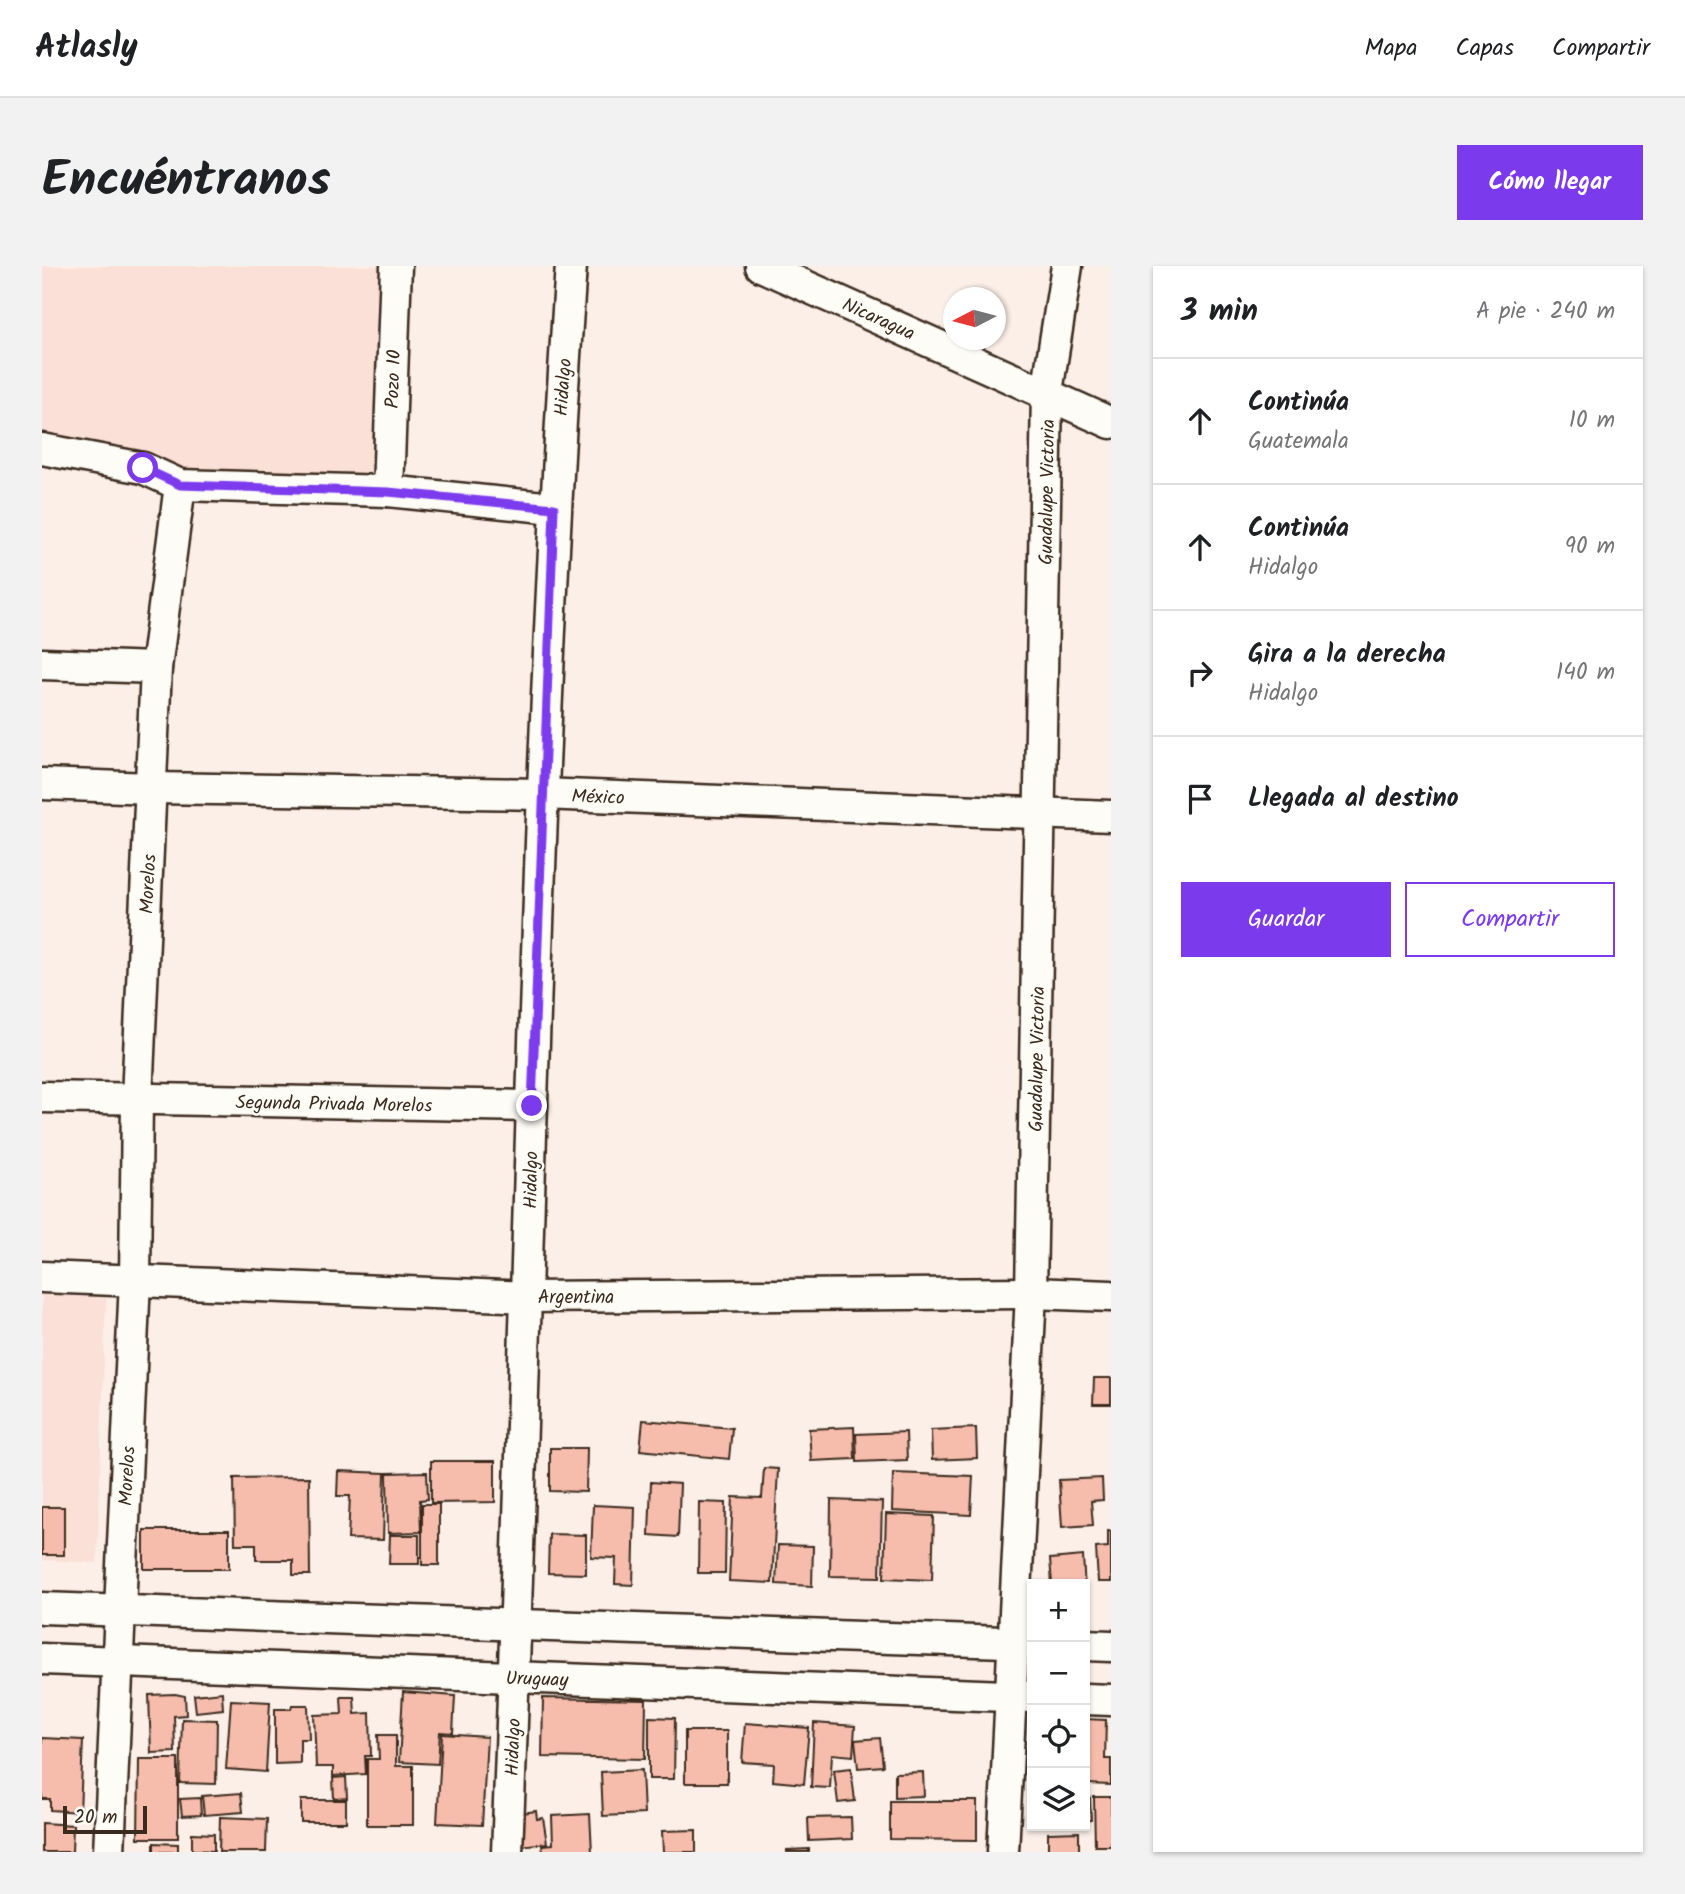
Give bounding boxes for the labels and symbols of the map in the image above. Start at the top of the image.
north arrow [943,287,1006,350]
street label: Nicaragua [837,290,919,349]
street label: Pozo 10 [378,349,410,409]
street label: Hidalgo [547,357,581,417]
street label: Guadalupe Victoria [1032,419,1064,565]
route start [127,452,158,483]
street label: México [571,782,625,814]
street label: Morelos [132,853,166,915]
street label: Guadalupe Victoria [1022,986,1054,1132]
street label: Segunda Privada Morelos [235,1088,433,1122]
route end [516,1090,547,1121]
street label: Hidalgo [516,1151,548,1209]
street label: Argentina [538,1283,614,1313]
street label: Morelos [111,1445,145,1507]
street label: Uruguay [505,1664,570,1696]
street label: Hidalgo [498,1718,530,1777]
scale bar [63,1803,147,1835]

